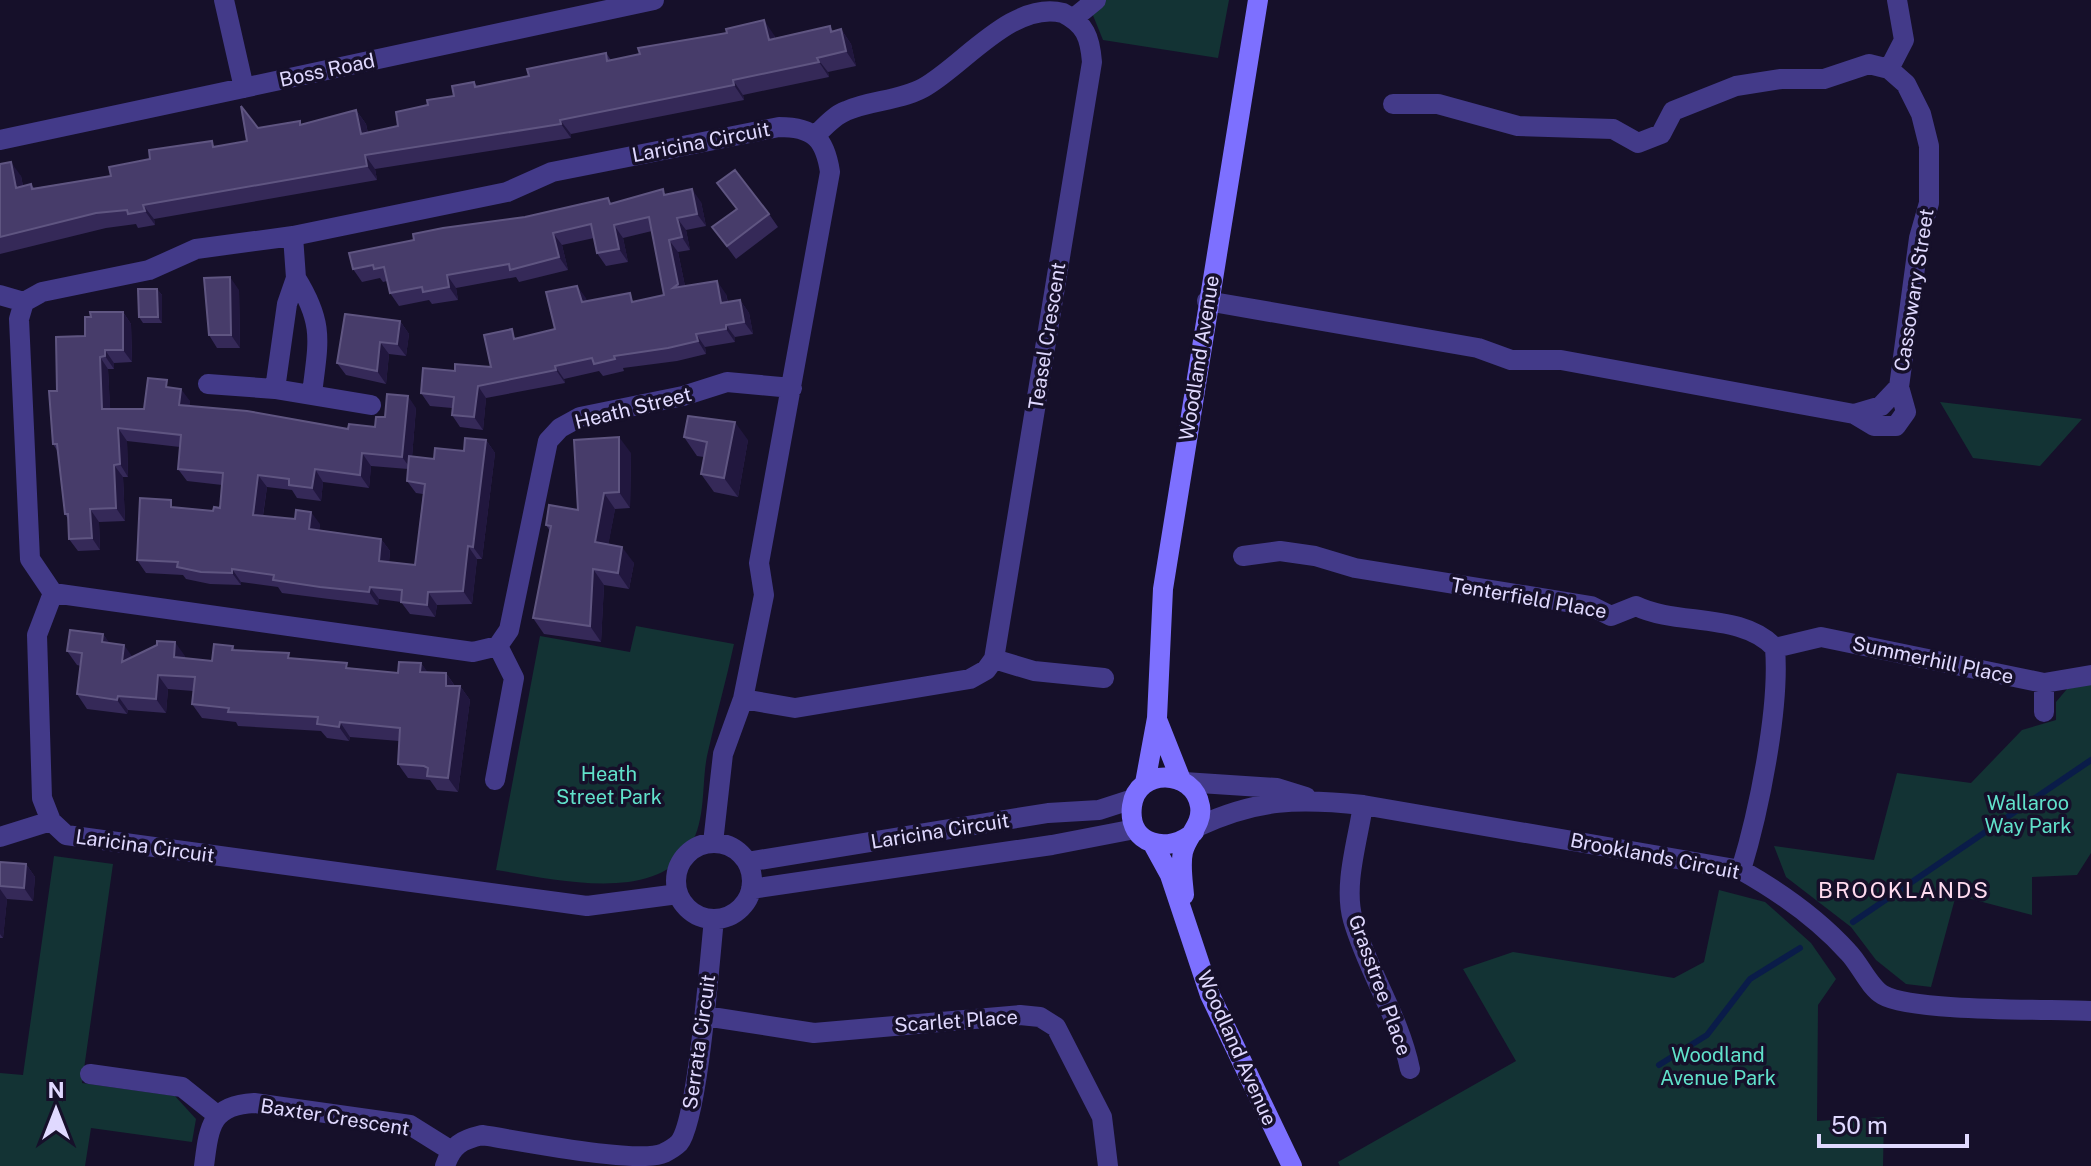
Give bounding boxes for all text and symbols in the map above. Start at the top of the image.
street label: Boss Road [277,48,377,92]
street label: Laricina Circuit [630,117,772,167]
street label: Cassowary Street [1889,207,1939,373]
street label: Teasel Crescent [1024,261,1070,411]
street label: Woodland Avenue [1174,274,1224,442]
street label: Heath Street [572,382,694,434]
street label: Tenterfield Place [1449,572,1609,624]
street label: Summerhill Place [1850,631,2016,689]
park label: Heath Street Park [556,762,662,809]
park label: Wallaroo Way Park [1984,791,2072,838]
street label: Laricina Circuit [869,808,1011,854]
street label: Laricina Circuit [74,824,216,868]
street label: Brooklands Circuit [1568,828,1742,884]
district label: BROOKLANDS [1818,877,1990,903]
street label: Grasstree Place [1343,911,1417,1059]
street label: Woodland Avenue [1192,967,1282,1129]
street label: Serrata Circuit [678,973,720,1111]
street label: Scarlet Place [893,1005,1019,1037]
park label: Woodland Avenue Park [1660,1043,1776,1090]
north arrow [16,1070,96,1150]
text: N [47,1077,65,1103]
street label: Baxter Crescent [259,1093,411,1141]
scale bar [1819,1098,1967,1148]
text: 50 m [1831,1111,1888,1139]

